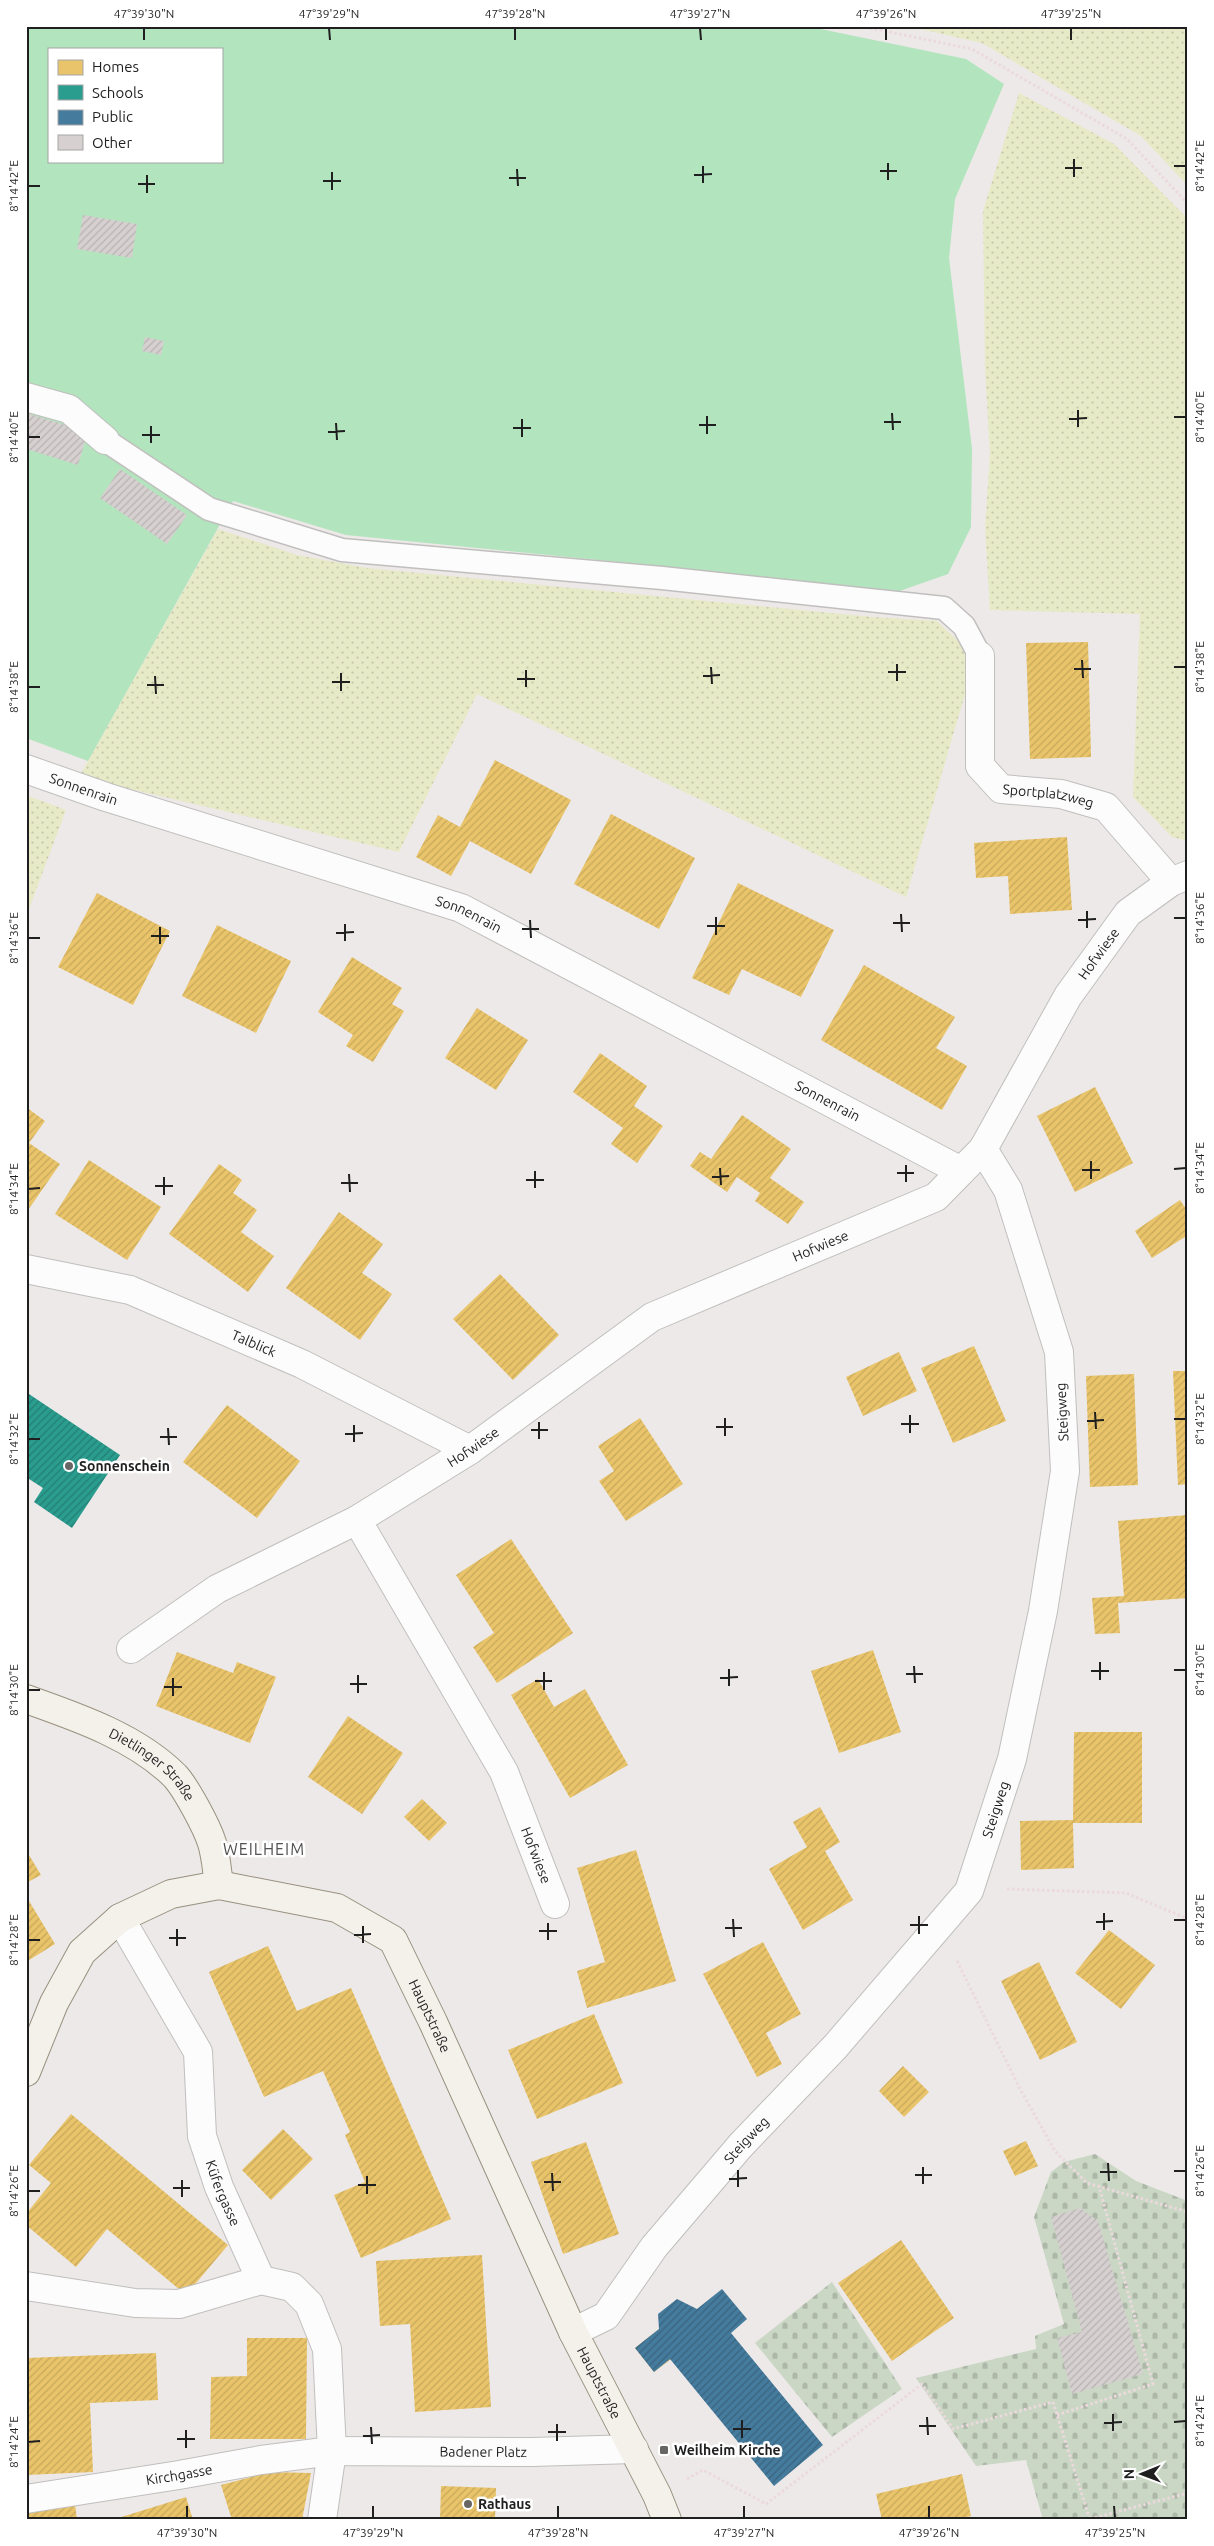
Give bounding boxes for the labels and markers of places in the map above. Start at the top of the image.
place label: Sonnenschein [79,1458,170,1474]
marker: Sonnenschein [63,1460,75,1472]
place label: Weilheim Kirche [674,2442,781,2458]
marker: Weilheim Kirche [658,2444,670,2456]
place label: Rathaus [478,2496,532,2512]
marker: Rathaus [462,2498,474,2510]

